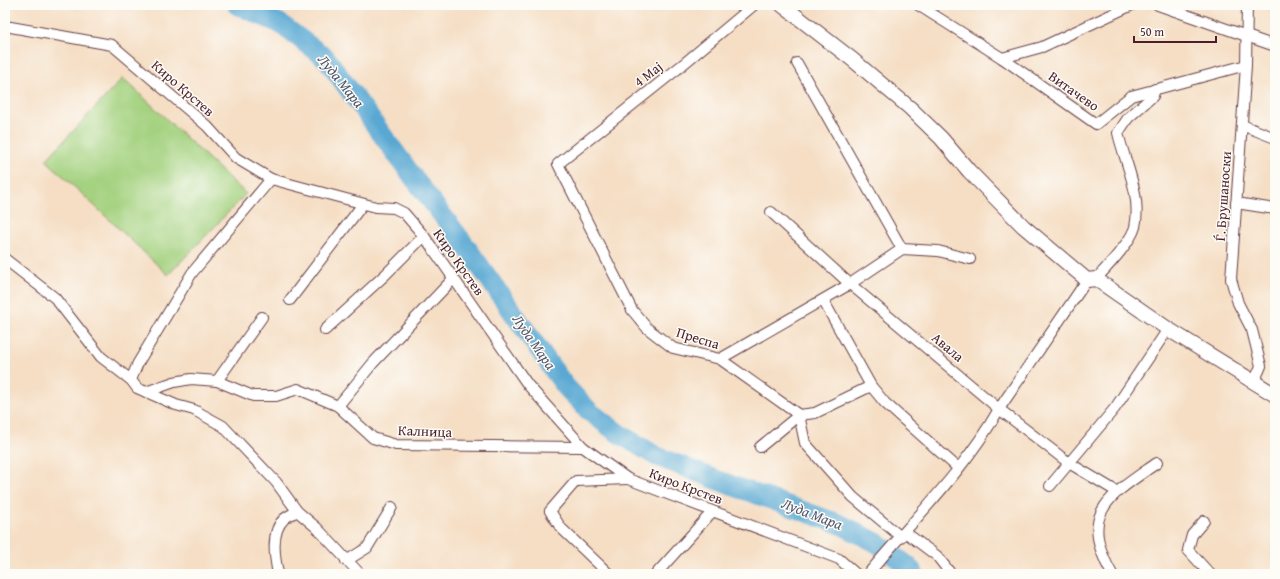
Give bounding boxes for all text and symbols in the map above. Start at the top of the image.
scale bar [1134,18,1216,44]
text: 50 m [1140,23,1164,40]
water label: Луда Мара [313,49,370,112]
street label: Киро Крстев [147,55,219,121]
street label: 4 Мај [630,57,666,91]
street label: Витачево [1045,66,1103,116]
street label: Ѓ. Брушаноски [1210,150,1236,242]
street label: Киро Крстев [429,225,489,300]
water label: Луда Мара [508,310,561,374]
street label: Преспа [674,322,722,354]
street label: Авала [928,328,969,367]
street label: Калница [398,420,453,442]
street label: Киро Крстев [646,463,726,509]
water label: Луда Мара [779,492,846,535]

